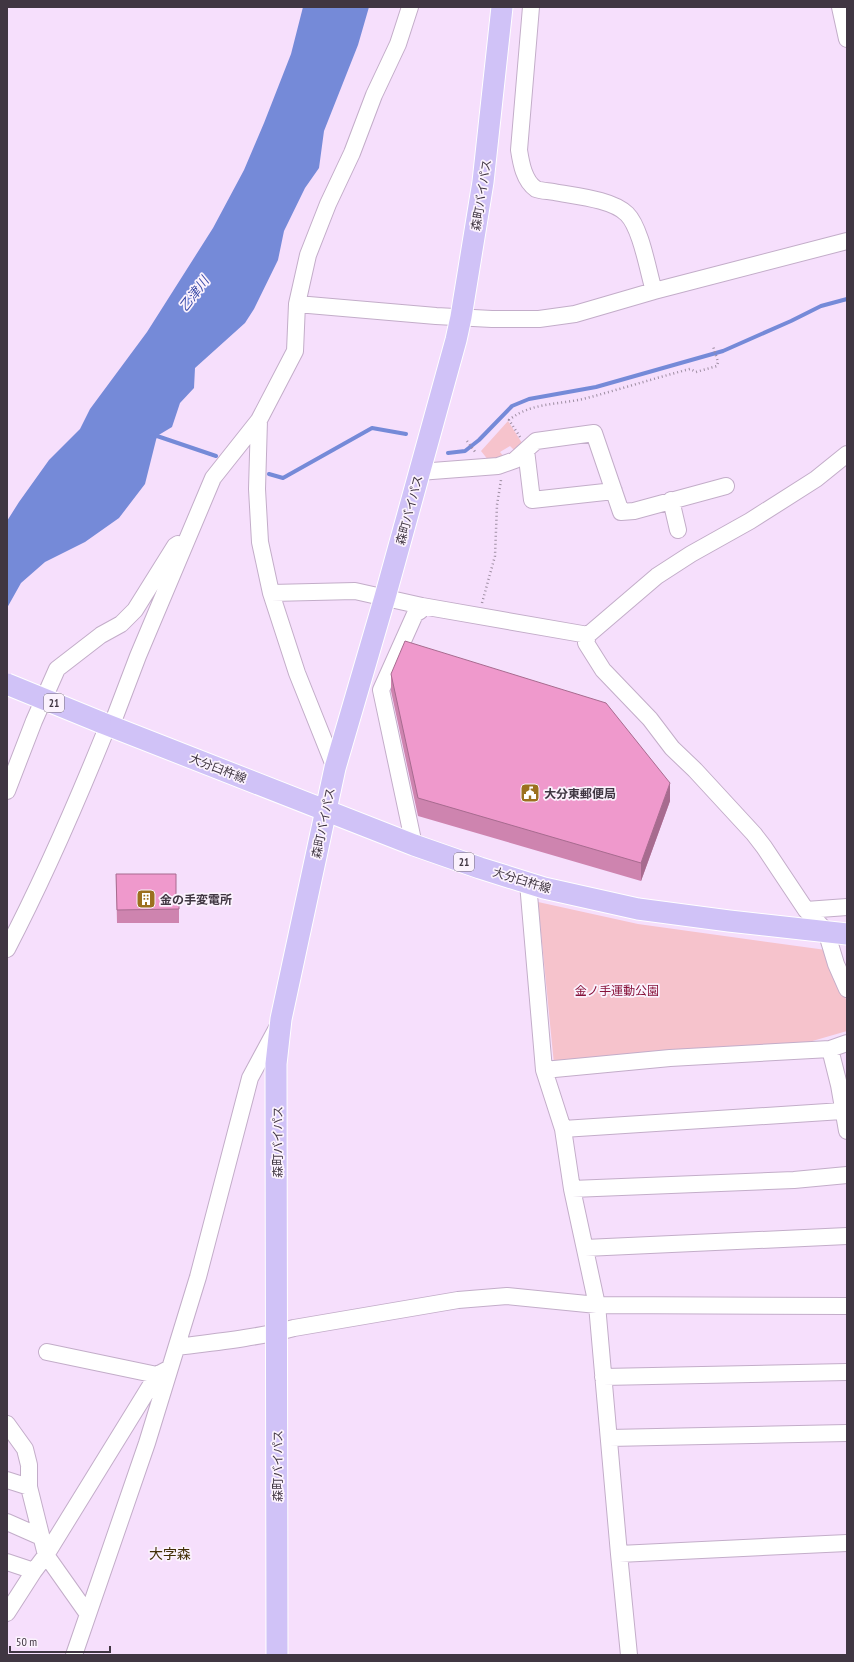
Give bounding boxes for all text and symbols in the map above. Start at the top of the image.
street label: 森町バイパス [468,158,494,232]
water label: 乙津川 [175,272,214,315]
street label: 森町バイパス [392,473,426,547]
road number: 21 [44,694,64,712]
street label: 大分臼杵線 [187,750,249,786]
public building icon: 大分東郵便局 [519,782,541,804]
street label: 森町バイパス [308,786,338,860]
place label: 大分東郵便局 [544,786,616,801]
road number: 21 [454,853,474,871]
street label: 大分臼杵線 [491,864,553,896]
building icon: 金の手変電所 [135,888,157,910]
place label: 金の手変電所 [160,892,232,907]
park label: 金ノ手運動公園 [575,983,659,998]
street label: 森町バイパス [270,1106,285,1178]
street label: 森町バイパス [270,1430,285,1502]
district label: 大字森 [149,1545,191,1563]
scale bar [10,1628,110,1654]
text: 50 m [16,1634,37,1649]

